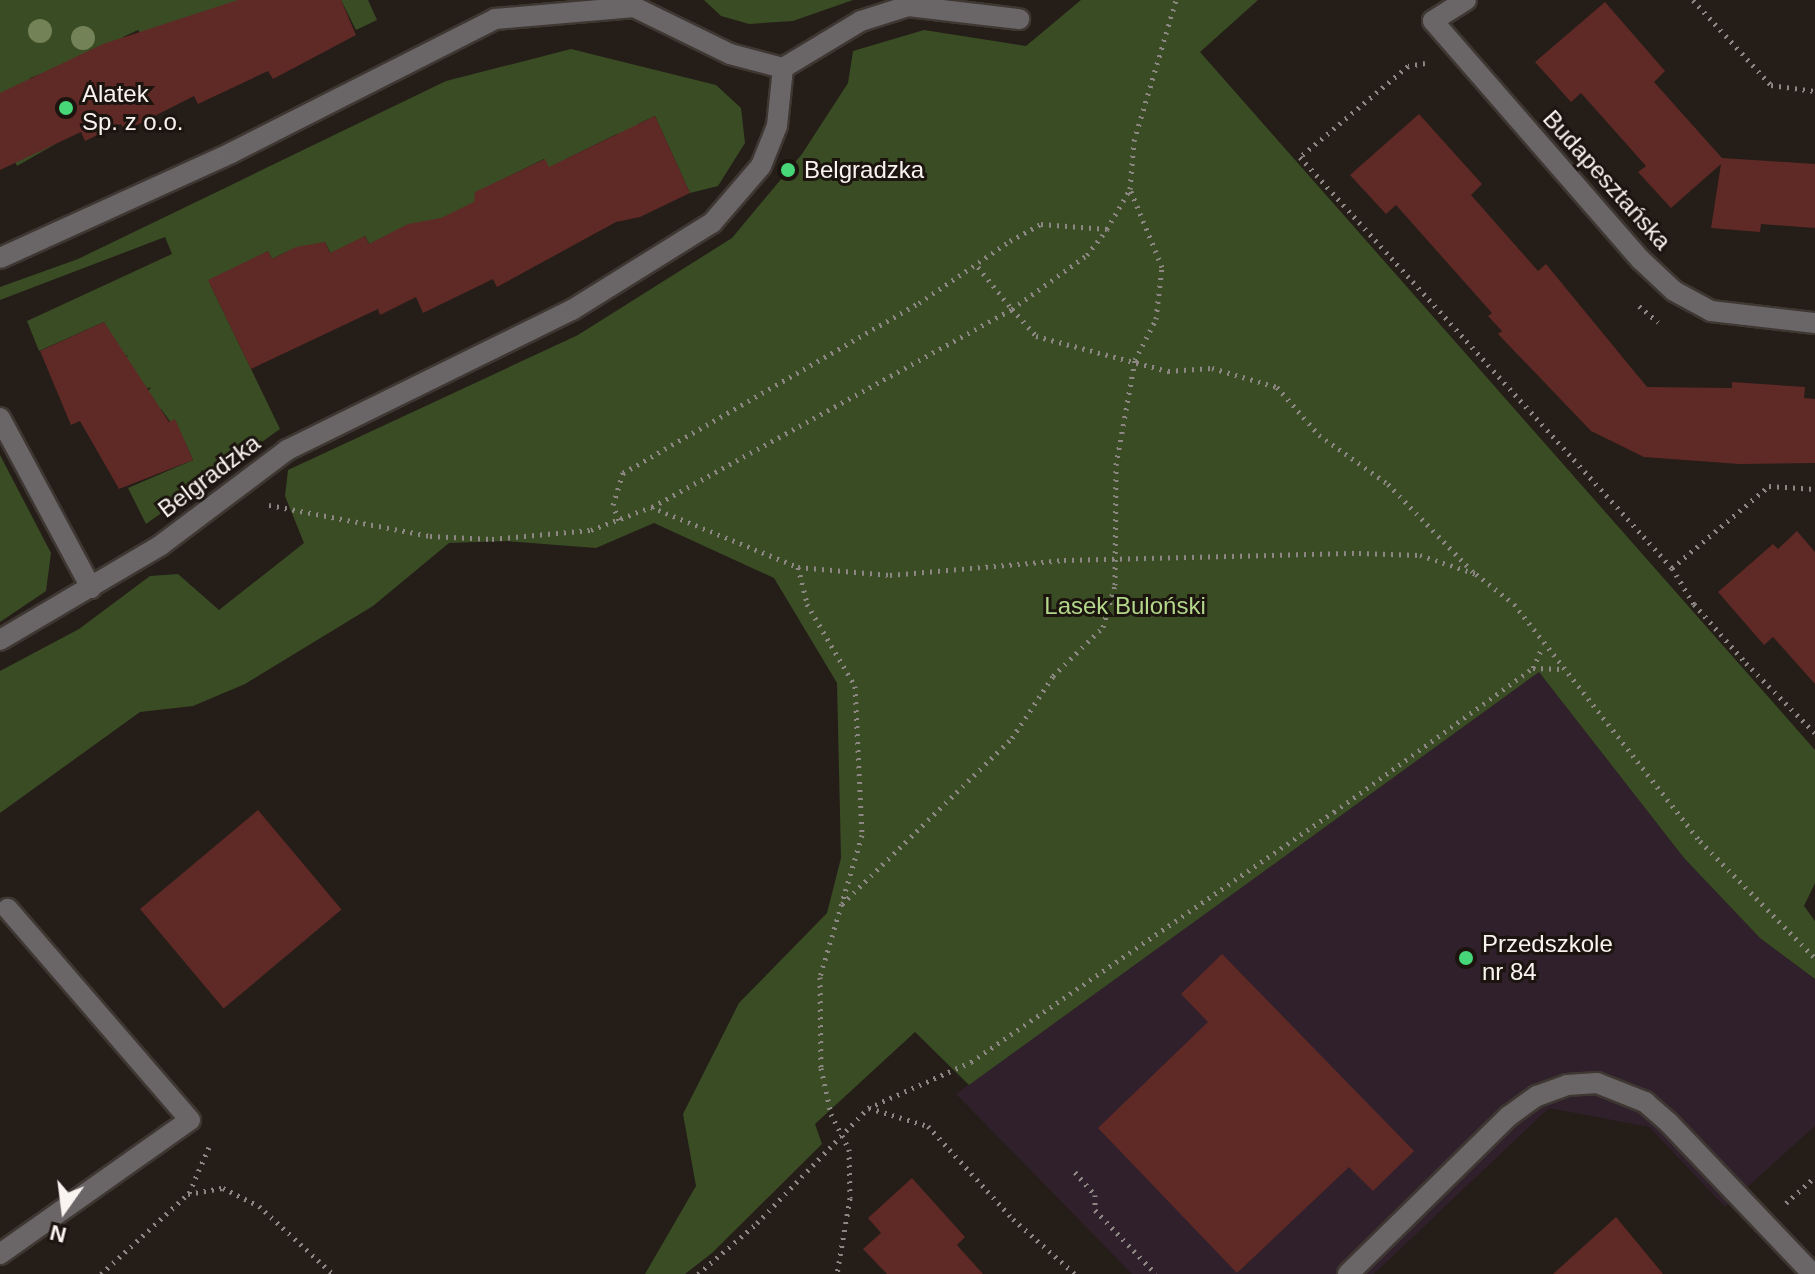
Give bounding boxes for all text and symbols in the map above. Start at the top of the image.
place label: Alatek Sp. z o.o. [82,80,183,136]
marker: Alatek Sp. z o.o. [57,99,75,117]
street label: Budapesztańska [1537,104,1677,256]
place label: Belgradzka [804,156,924,184]
marker: Belgradzka [779,161,797,179]
street label: Belgradzka [152,428,266,524]
park label: Lasek Buloński [1044,592,1206,620]
place label: Przedszkole nr 84 [1482,930,1613,986]
marker: Przedszkole nr 84 [1457,949,1475,967]
north arrow [24,1170,104,1250]
text: N [47,1220,69,1248]

